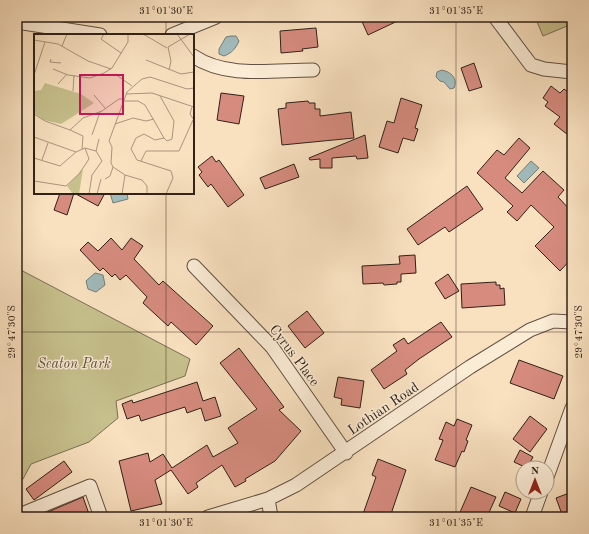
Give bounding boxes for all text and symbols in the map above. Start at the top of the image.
text: 31°01'30"E [139,6,193,16]
text: 31°01'35"E [429,6,483,16]
inset map [34,34,194,194]
text: 29°47'30"S [7,305,17,359]
text: 29°47'30"S [574,305,584,359]
street label: Cyrus Place [267,322,322,389]
park label: Seaton Park [37,357,111,371]
street label: Lothian Road [346,380,422,438]
north arrow [515,460,555,500]
text: N [531,466,540,477]
text: 31°01'30"E [139,518,193,528]
text: 31°01'35"E [429,518,483,528]

